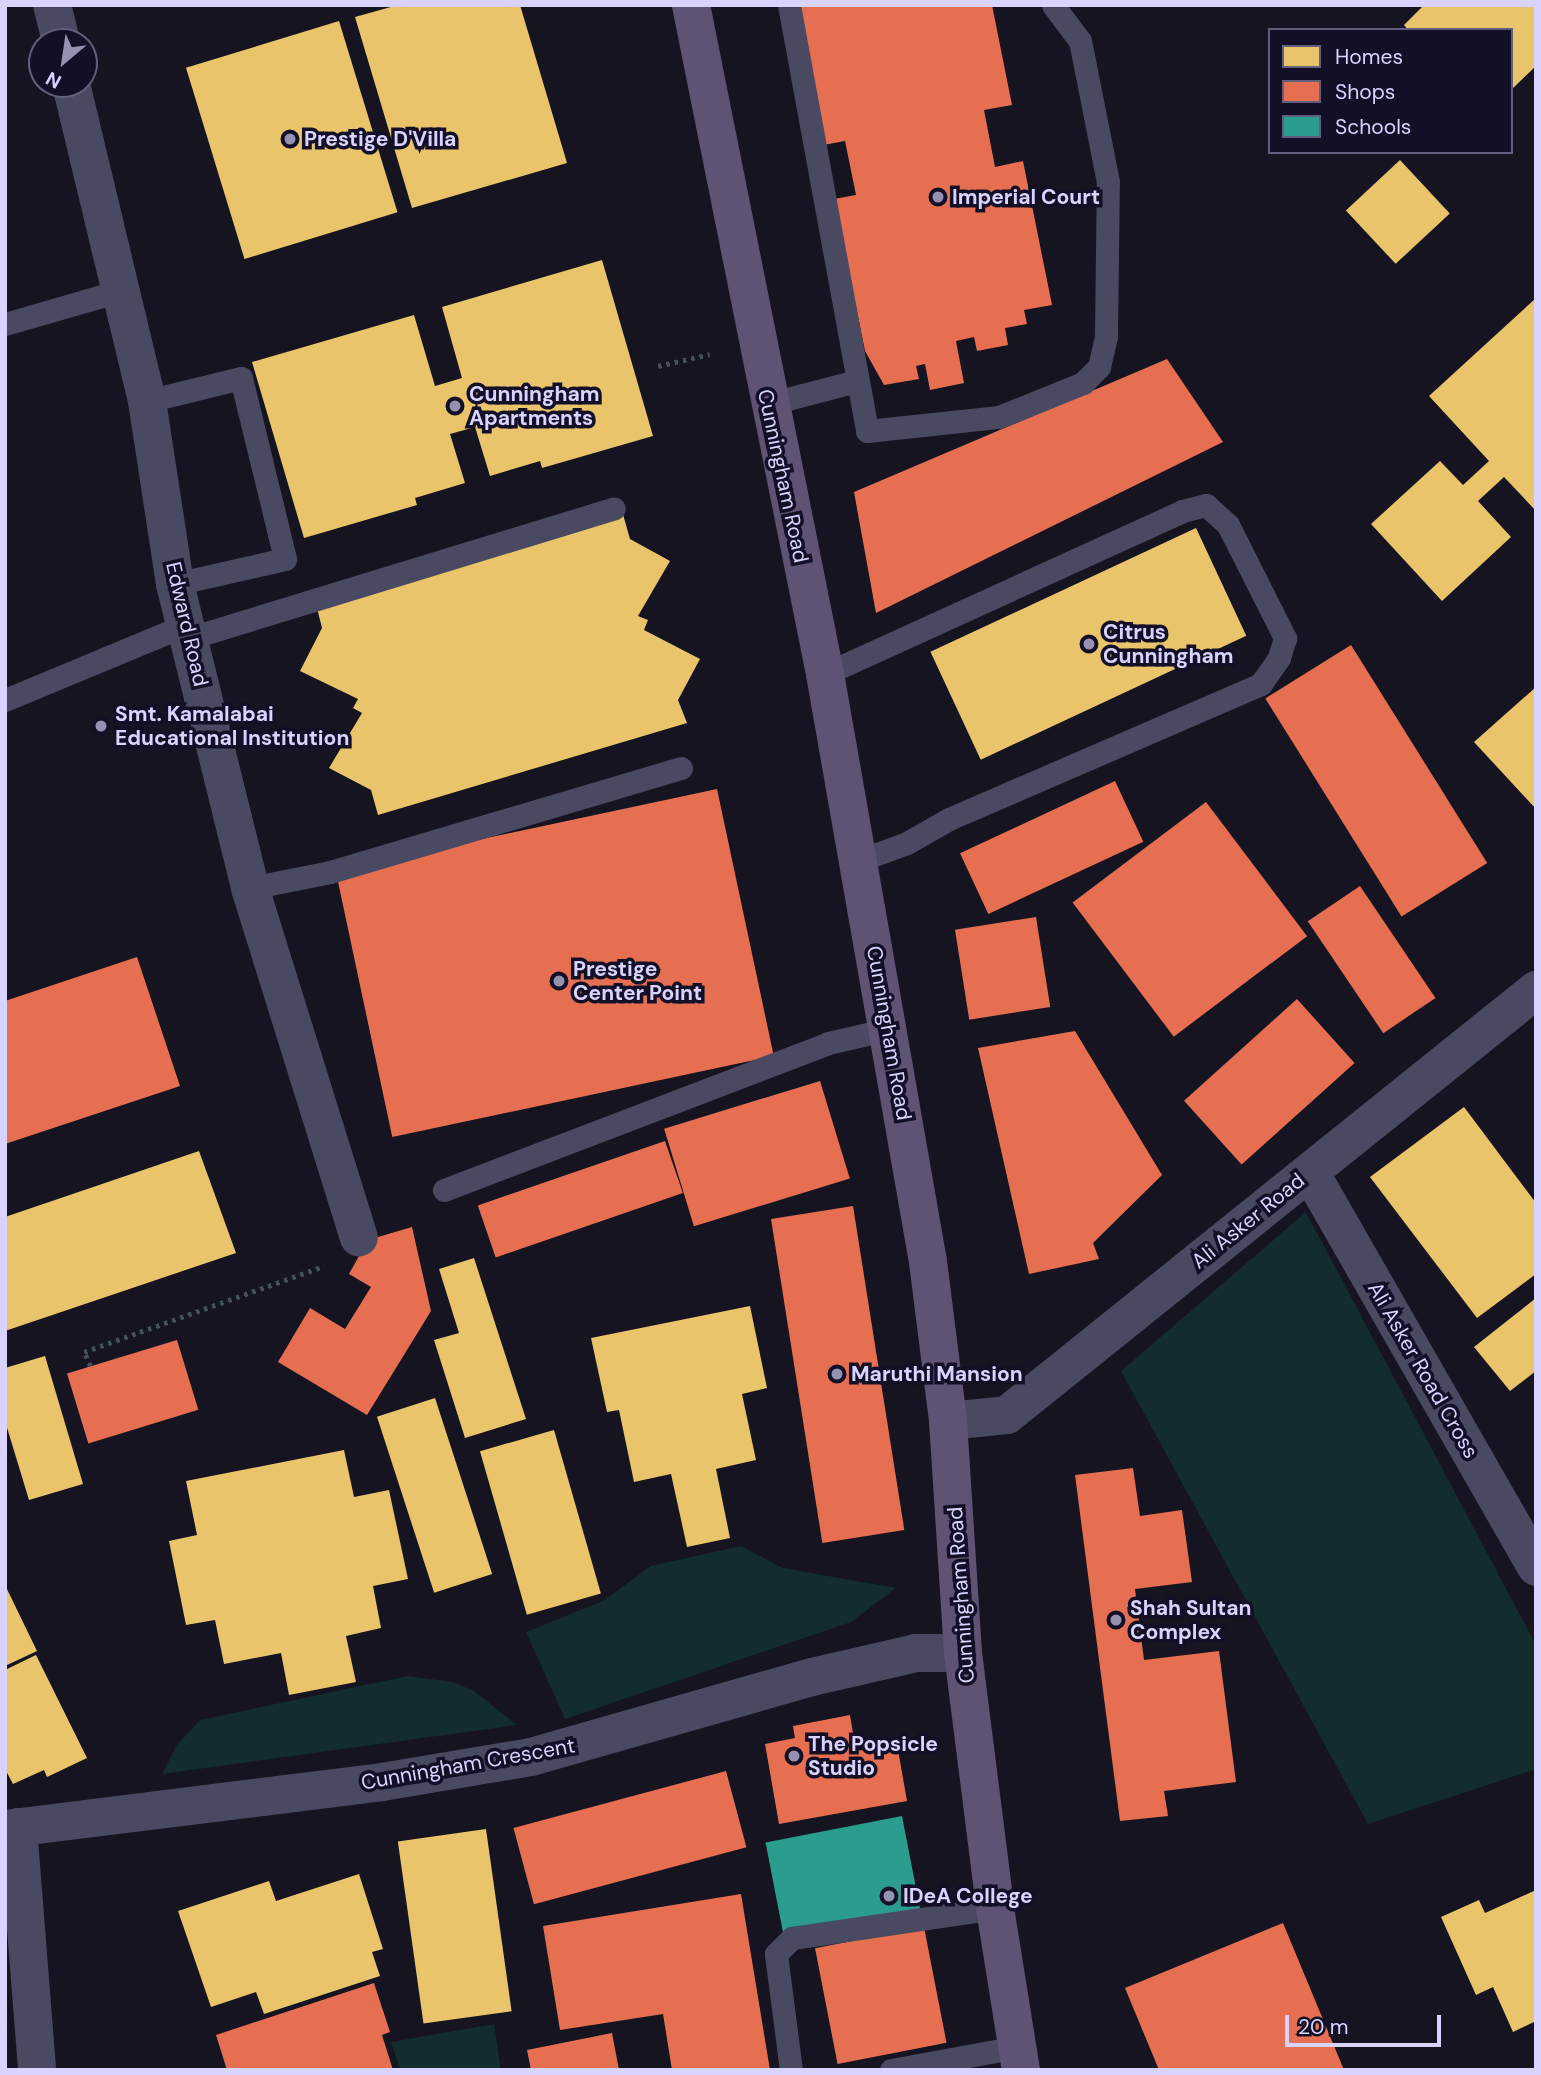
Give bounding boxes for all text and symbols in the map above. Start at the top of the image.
north arrow [28,28,98,98]
legend [1268,28,1513,154]
text: Homes [1335,43,1403,71]
text: N [41,66,66,94]
text: Shops [1335,78,1395,106]
text: Schools [1335,113,1411,141]
place label: Prestige D'Villa [304,126,456,152]
marker: Prestige D'Villa [282,131,298,147]
place label: Imperial Court [952,184,1100,210]
marker: Imperial Court [930,189,946,205]
place label: Cunningham Apartments [469,381,600,431]
street label: Cunningham Road [752,387,814,565]
marker: Cunningham Apartments [447,398,463,414]
street label: Edward Road [160,559,214,689]
place label: Citrus Cunningham [1103,619,1234,669]
marker: Citrus Cunningham [1081,636,1097,652]
place label: Smt. Kamalabai Educational Institution [115,701,349,751]
marker: Smt. Kamalabai Educational Institution [93,718,109,734]
street label: Cunningham Road [861,944,917,1122]
place label: Prestige Center Point [573,956,702,1006]
marker: Prestige Center Point [551,973,567,989]
street label: Ali Asker Road [1187,1168,1309,1274]
street label: Ali Asker Road Cross [1362,1277,1484,1463]
place label: Maruthi Mansion [851,1361,1023,1387]
marker: Maruthi Mansion [829,1366,845,1382]
street label: Cunningham Road [942,1506,980,1684]
place label: Shah Sultan Complex [1130,1595,1251,1645]
marker: Shah Sultan Complex [1108,1612,1124,1628]
place label: The Popsicle Studio [808,1731,938,1781]
street label: Cunningham Crescent [359,1733,577,1795]
marker: The Popsicle Studio [786,1748,802,1764]
place label: IDeA College [903,1883,1033,1909]
marker: IDeA College [881,1888,897,1904]
scale bar [1289,2002,1445,2046]
text: 20 m [1298,2013,1349,2041]

